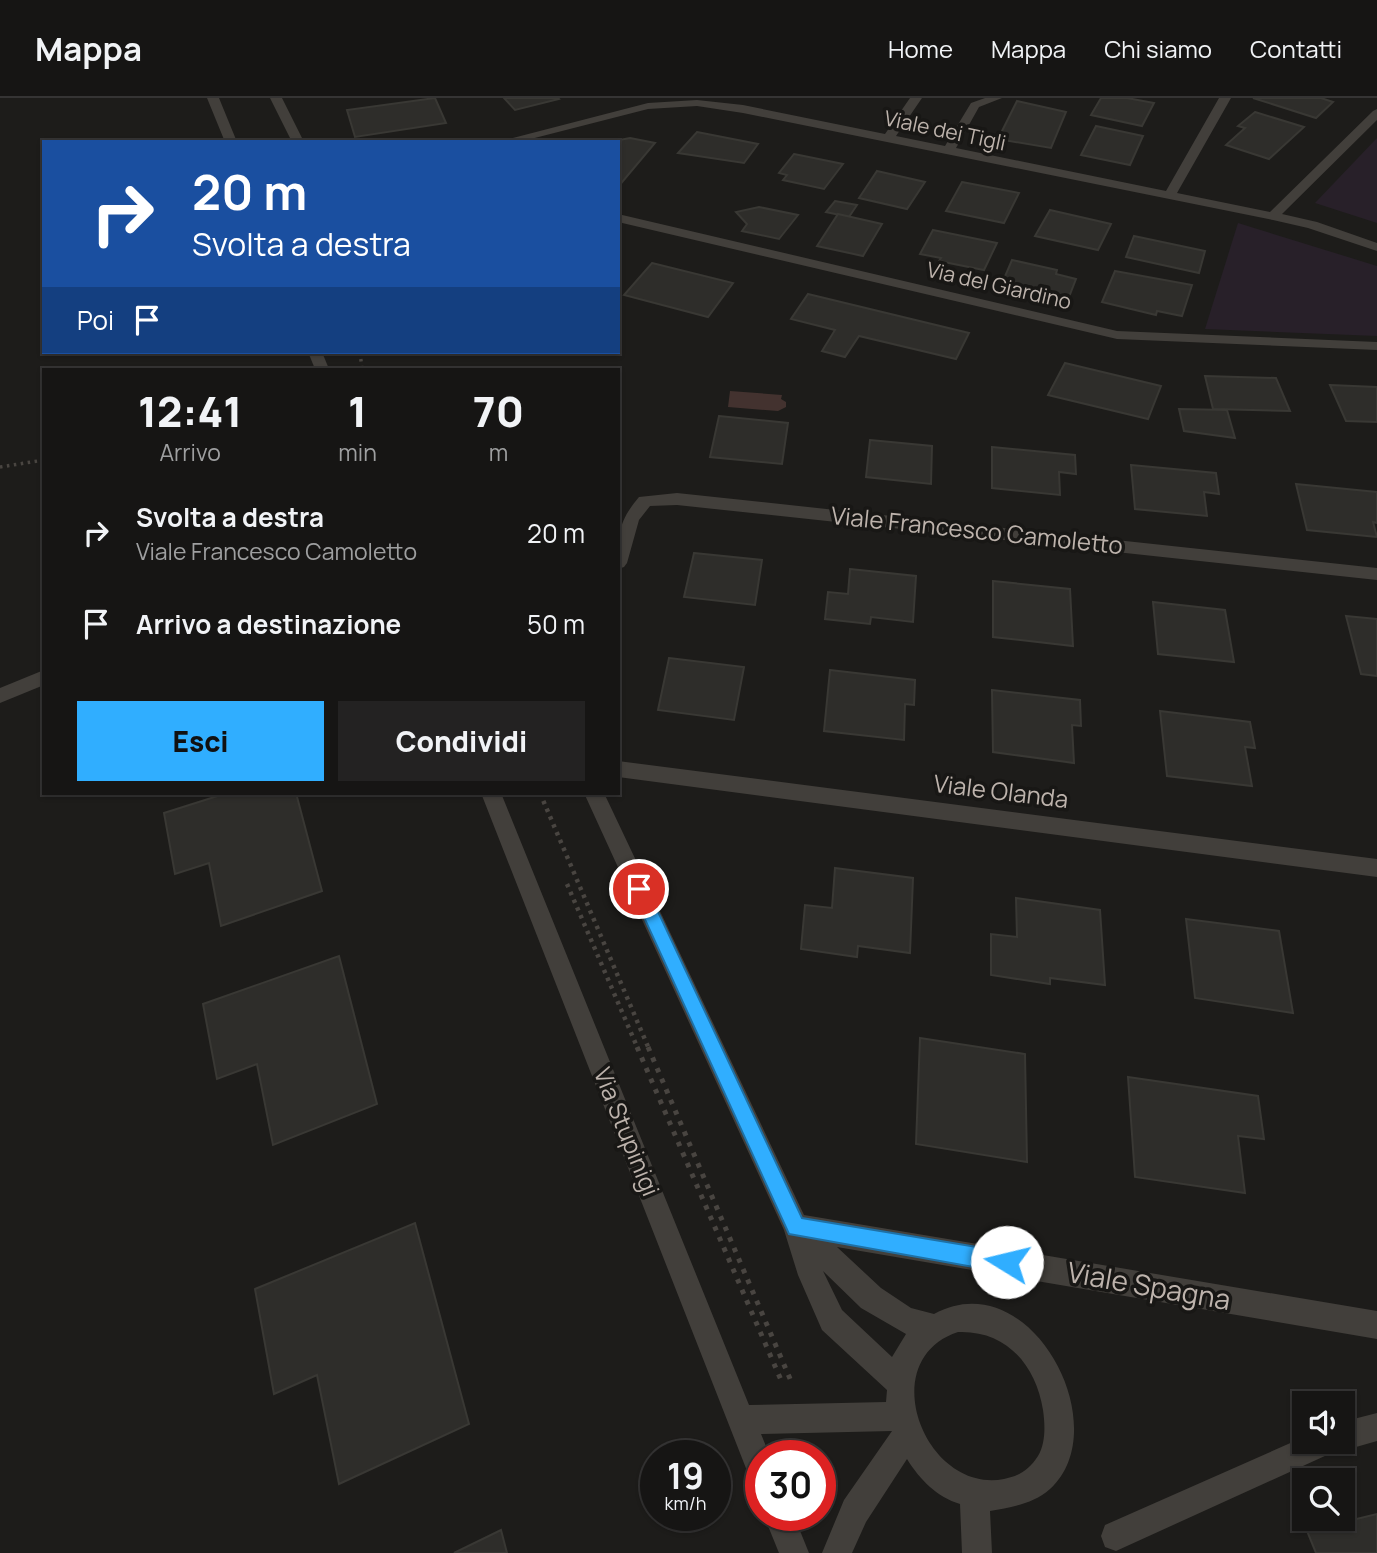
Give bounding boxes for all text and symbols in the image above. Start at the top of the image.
text: Mappa [35,26,142,71]
text: Home [888,32,953,65]
text: Mappa [991,32,1066,65]
text: Chi siamo [1104,32,1212,65]
text: Contatti [1250,32,1342,65]
street label: Viale dei Tigli [882,103,1009,157]
text: 20 m [192,158,307,225]
icon: right [77,168,168,259]
text: Svolta a destra [192,222,411,266]
street label: Via del Giardino [924,255,1074,315]
icon: arrive [128,301,166,339]
text: Poi [77,302,114,338]
text: 12:41 [138,382,242,440]
text: 1 [348,382,367,440]
text: 70 [473,382,524,440]
text: Arrivo [159,436,221,468]
text: min [338,436,377,468]
text: m [489,436,508,468]
street label: Viale Francesco Camoletto [830,498,1125,561]
text: Svolta a destra [136,499,324,535]
icon: right [77,514,115,552]
text: 20 m [527,515,585,551]
text: Viale Francesco Camoletto [136,535,417,567]
icon: arrive [77,605,115,643]
text: Arrivo a destinazione [136,606,401,642]
text: 50 m [527,606,585,642]
button: Esci [77,701,324,781]
button: Condividi [338,701,585,781]
street label: Viale Olanda [932,766,1070,815]
pin [609,859,669,919]
icon: arrive [620,870,658,908]
street label: Via Stupinigi [587,1062,668,1201]
position arrow [970,1225,1044,1299]
street label: Viale Spagna [1065,1252,1234,1318]
map controls [1292,1391,1355,1531]
button: sound [1292,1391,1355,1454]
speed limit sign: 30 [745,1440,836,1531]
text: 19 [667,1452,704,1500]
button: search [1292,1468,1355,1531]
text: km/h [665,1491,706,1515]

